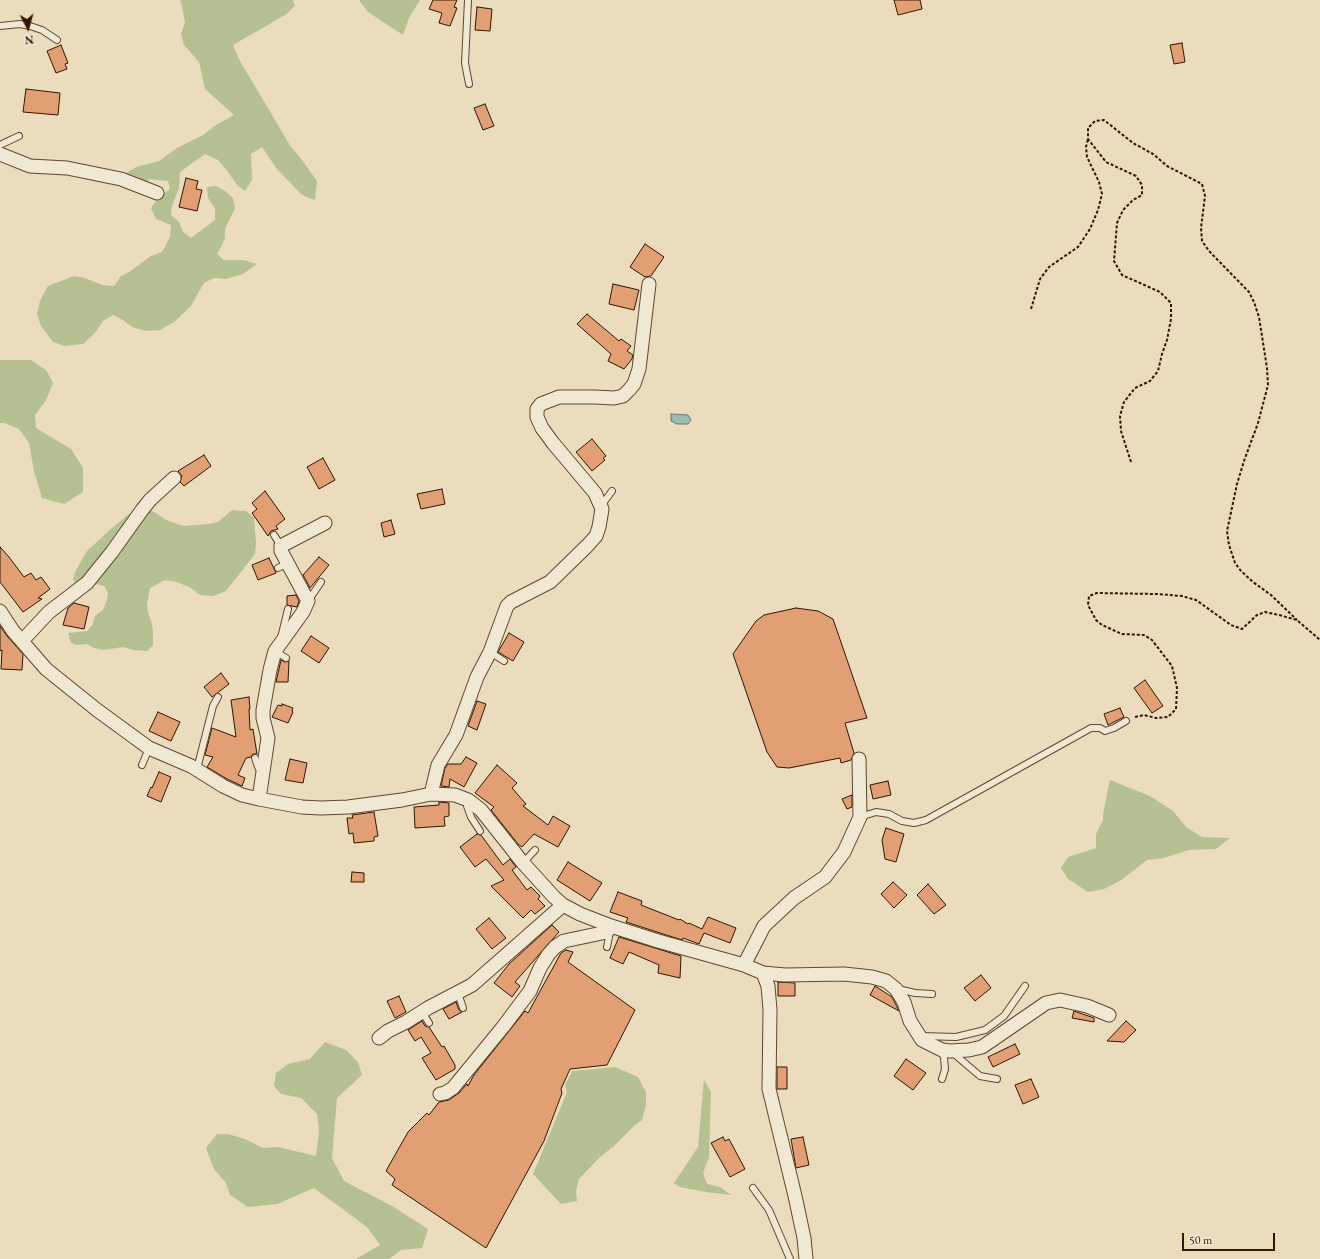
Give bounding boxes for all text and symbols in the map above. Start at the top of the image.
north arrow [8,8,48,48]
text: N [24,33,34,47]
scale bar [1184,1225,1277,1251]
text: 50 m [1189,1232,1212,1248]

